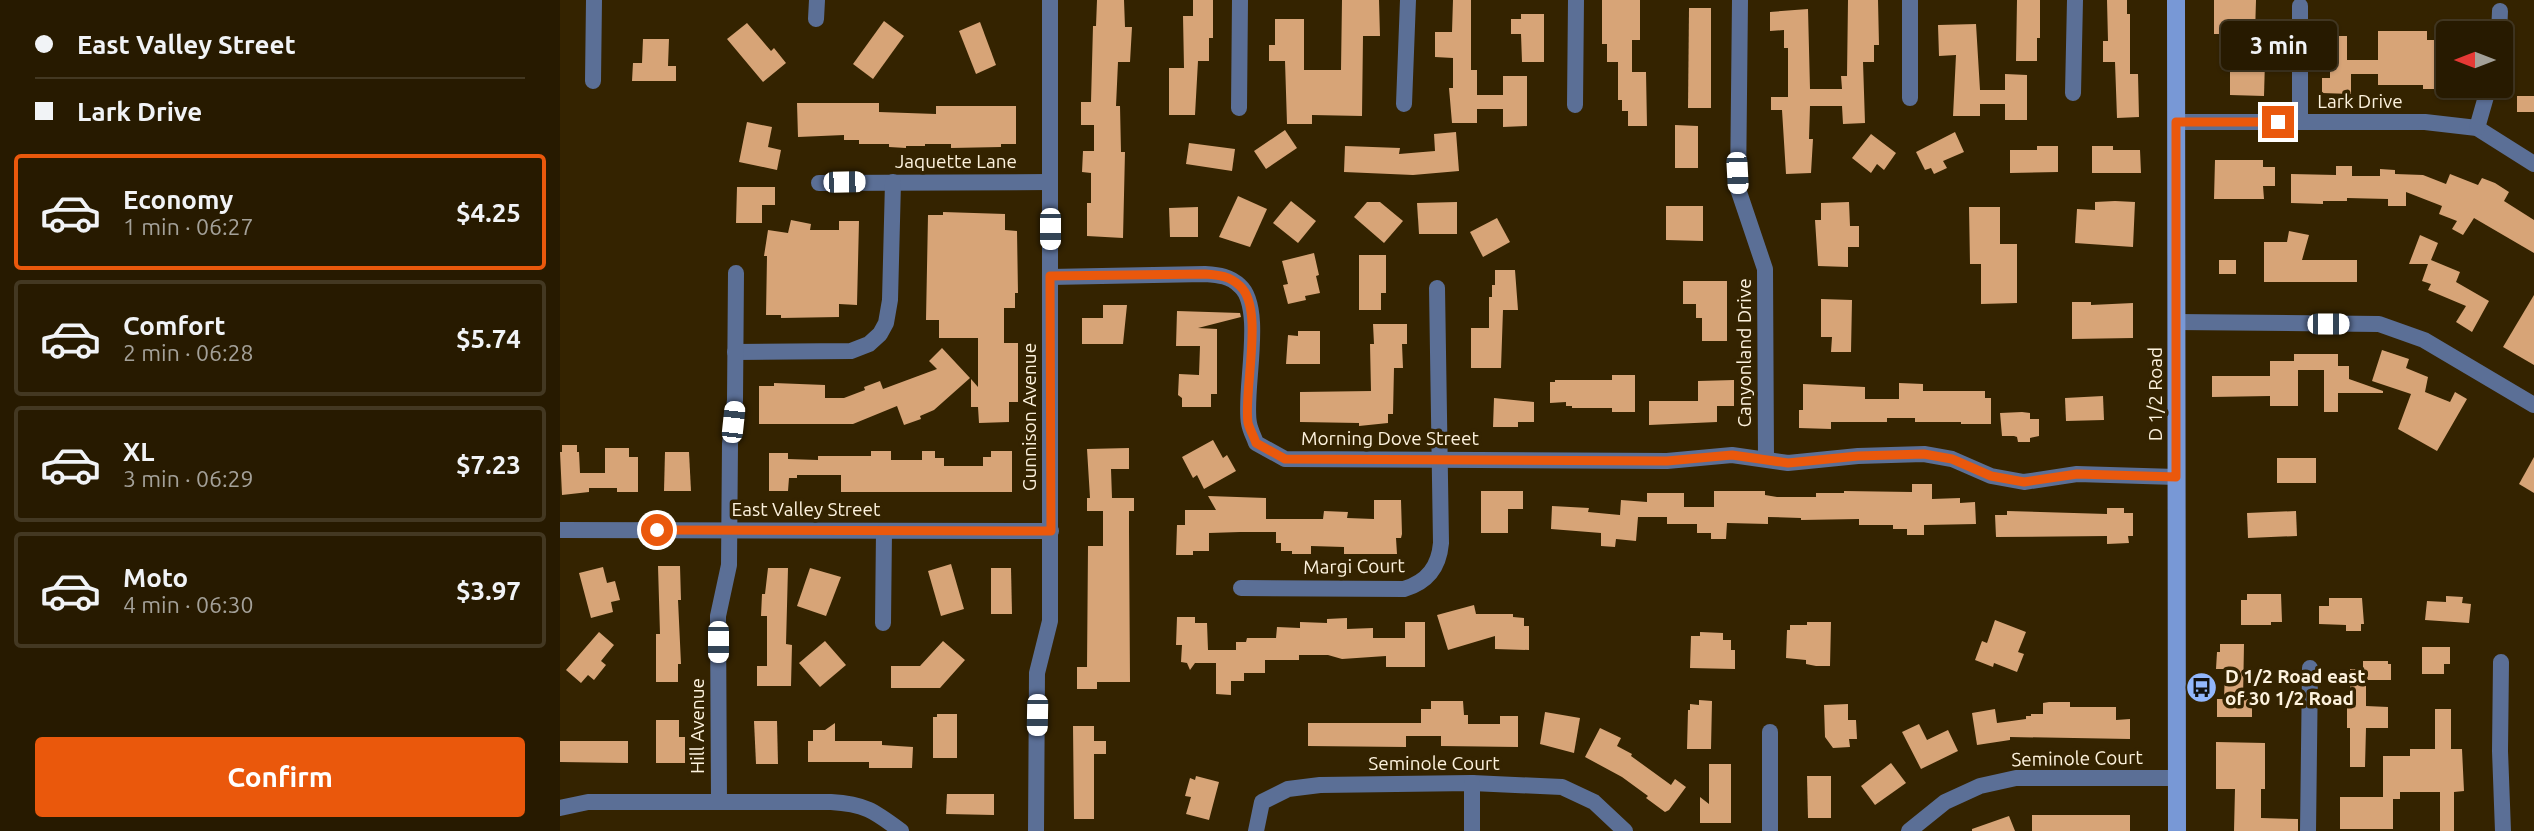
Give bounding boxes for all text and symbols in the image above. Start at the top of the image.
callout: 3 min [2220,20,2336,69]
north arrow [2436,21,2513,98]
map controls [2436,21,2513,98]
text: East Valley Street [77,30,296,59]
text: 3 min [2250,33,2308,58]
street label: Lark Drive [2317,90,2403,112]
text: Lark Drive [77,97,202,126]
route end [2262,106,2294,138]
street label: Jaquette Lane [895,150,1017,172]
car [1726,151,1749,195]
car [823,171,866,193]
icon: car [39,181,102,244]
text: Economy [123,185,233,214]
text: $4.25 [456,198,521,227]
car [1040,208,1061,250]
text: 1 min · 06:27 [123,214,254,239]
street label: Canyonland Drive [1733,278,1755,428]
icon: car [39,307,102,370]
text: Comfort [123,311,226,340]
car [2308,314,2350,335]
text: $5.74 [456,324,521,353]
text: 2 min · 06:28 [123,340,254,365]
street label: Gunnison Avenue [1018,343,1040,491]
street label: D 1/2 Road [2144,347,2166,441]
car [721,400,746,444]
street label: Morning Dove Street [1301,427,1480,449]
icon: car [39,433,102,496]
text: XL [123,437,154,466]
text: $7.23 [456,450,521,479]
text: 3 min · 06:29 [123,466,254,491]
street label: East Valley Street [732,498,881,520]
route start [641,514,673,546]
street label: Margi Court [1303,554,1406,578]
icon: car [39,559,102,622]
text: Moto [123,563,188,592]
text: $3.97 [456,576,521,605]
text: 4 min · 06:30 [123,592,254,617]
car [708,621,729,663]
place label: D 1/2 Road east of 30 1/2 Road [2225,665,2365,709]
bus stop icon: D 1/2 Road east of 30 1/2 Road [2185,670,2219,704]
street label: Hill Avenue [686,678,708,774]
car [1027,694,1048,736]
button: Confirm [35,737,525,817]
street label: Seminole Court [2011,746,2143,770]
street label: Seminole Court [1368,752,1500,774]

